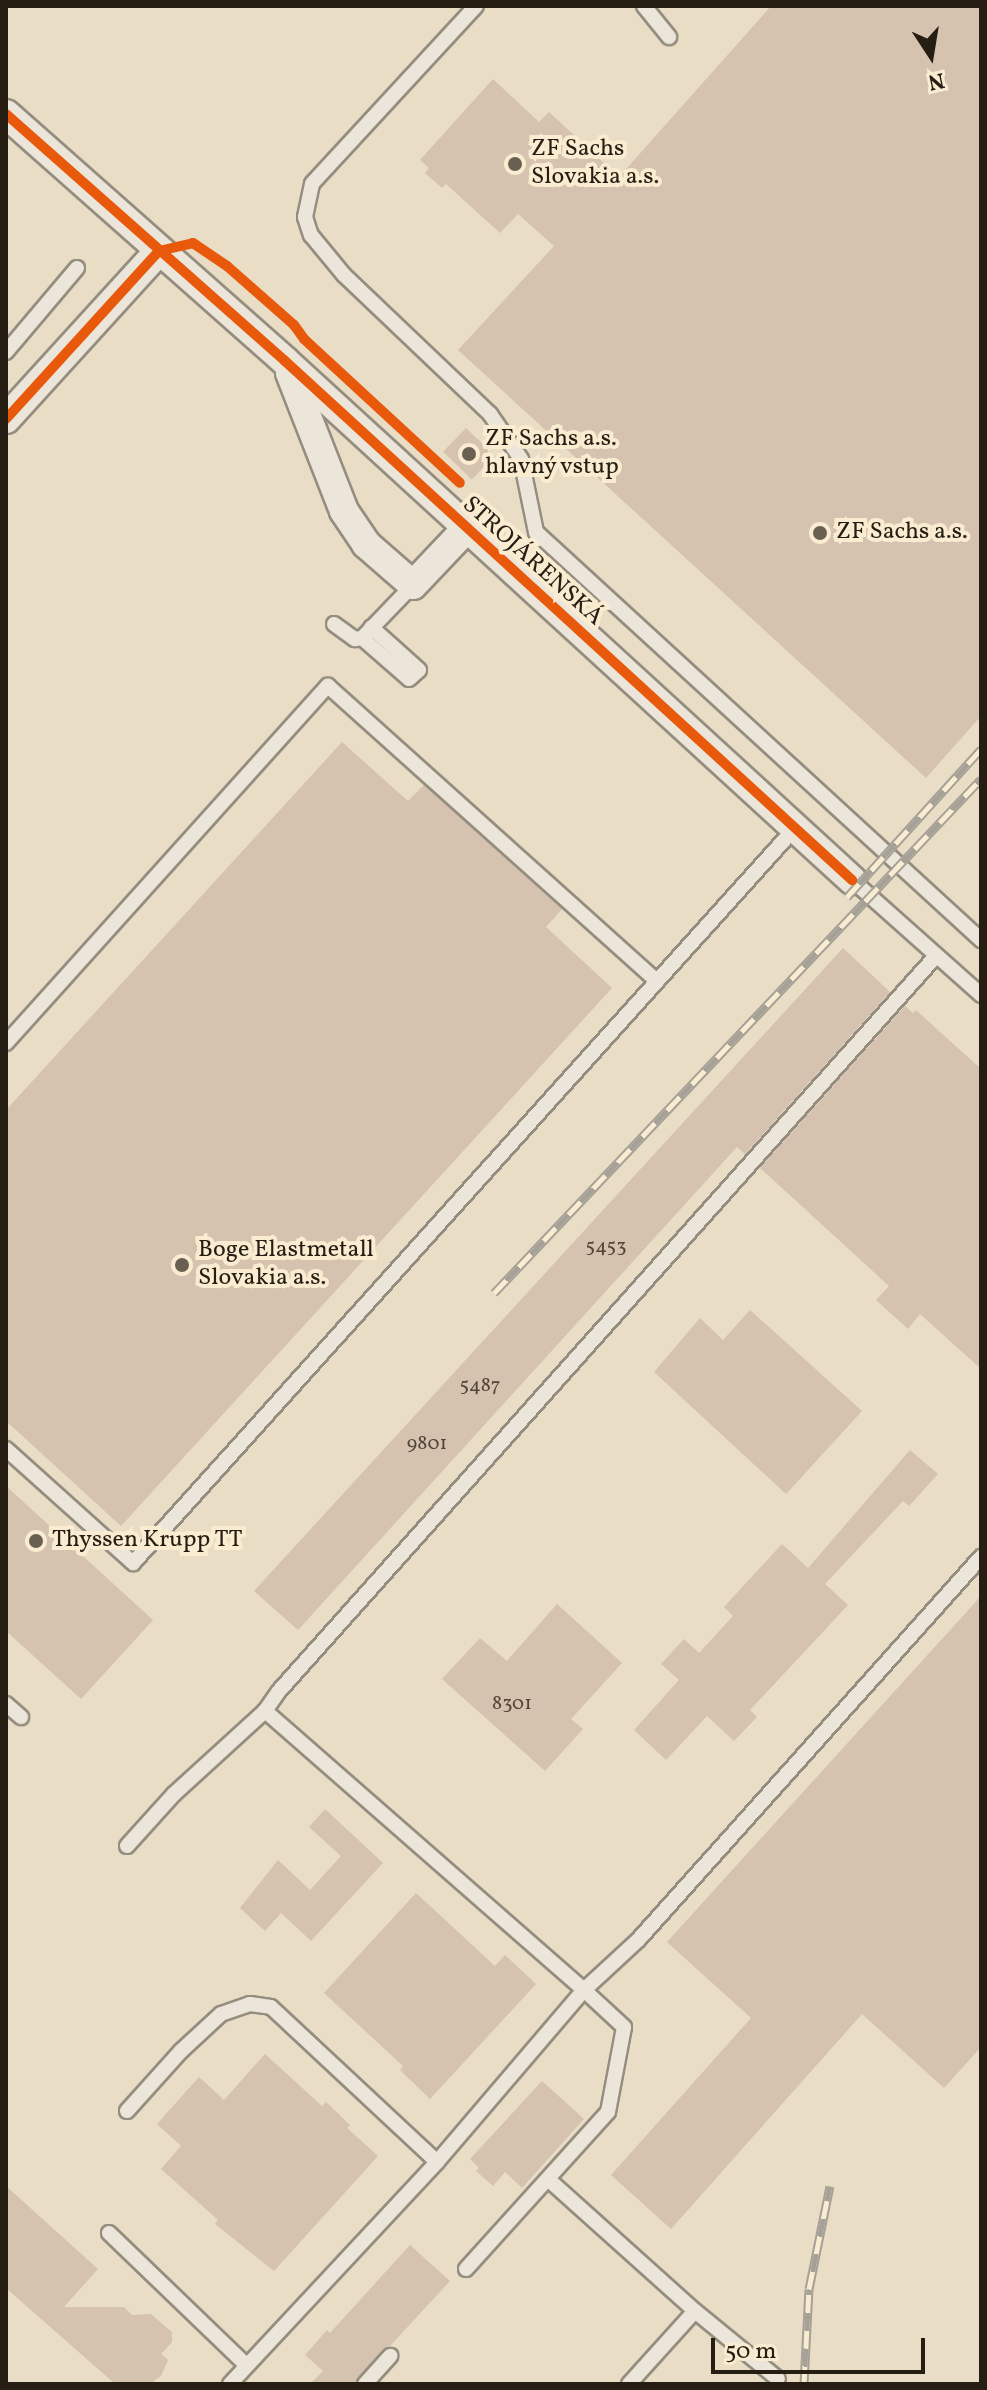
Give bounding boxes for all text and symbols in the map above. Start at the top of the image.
north arrow [891,16,971,96]
text: N [925,63,947,97]
place label: ZF Sachs Slovakia a.s. [531,136,659,192]
marker: ZF Sachs Slovakia a.s. [506,155,524,173]
place label: ZF Sachs a.s. hlavný vstup [485,426,620,482]
marker: ZF Sachs a.s. hlavný vstup [460,445,478,463]
street label: STROJÁRENSKÁ [456,491,608,633]
place label: ZF Sachs a.s. [836,519,968,547]
marker: ZF Sachs a.s. [811,524,829,542]
house number: 5453 [586,1235,626,1259]
place label: Boge Elastmetall Slovakia a.s. [198,1237,374,1293]
marker: Boge Elastmetall Slovakia a.s. [173,1256,191,1274]
house number: 5487 [459,1374,501,1398]
house number: 9801 [407,1432,447,1456]
place label: Thyssen Krupp TT [52,1527,243,1555]
marker: Thyssen Krupp TT [27,1532,45,1550]
house number: 8301 [492,1692,532,1716]
scale bar [715,2322,929,2372]
text: 50 m [725,2335,777,2369]

